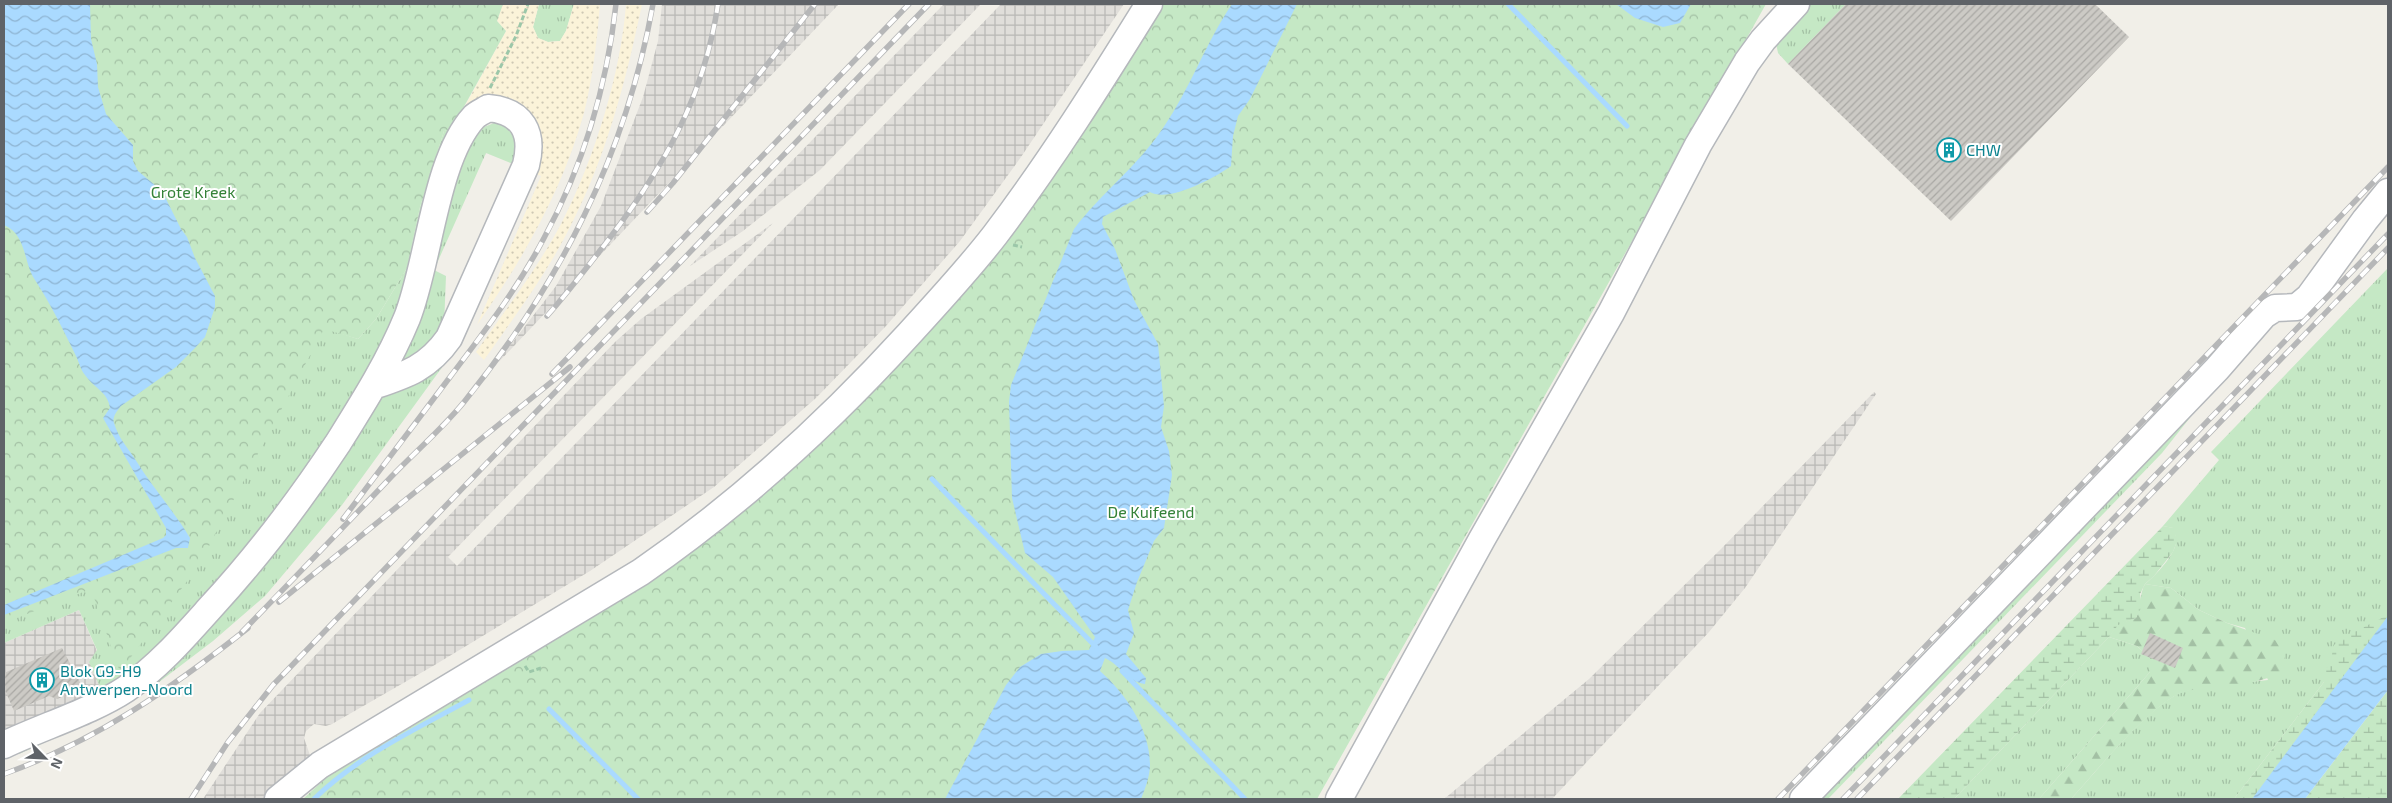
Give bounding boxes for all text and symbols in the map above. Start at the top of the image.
building icon: CHW [1936,137,1962,163]
place label: CHW [1966,140,2001,159]
park label: Grote Kreek [151,182,235,201]
park label: De Kuifeend [1108,502,1194,521]
place label: Blok G9-H9 Antwerpen-Noord [60,661,193,698]
building icon: Blok G9-H9 Antwerpen-Noord [29,667,55,693]
north arrow [20,733,70,783]
text: N [48,755,67,772]

